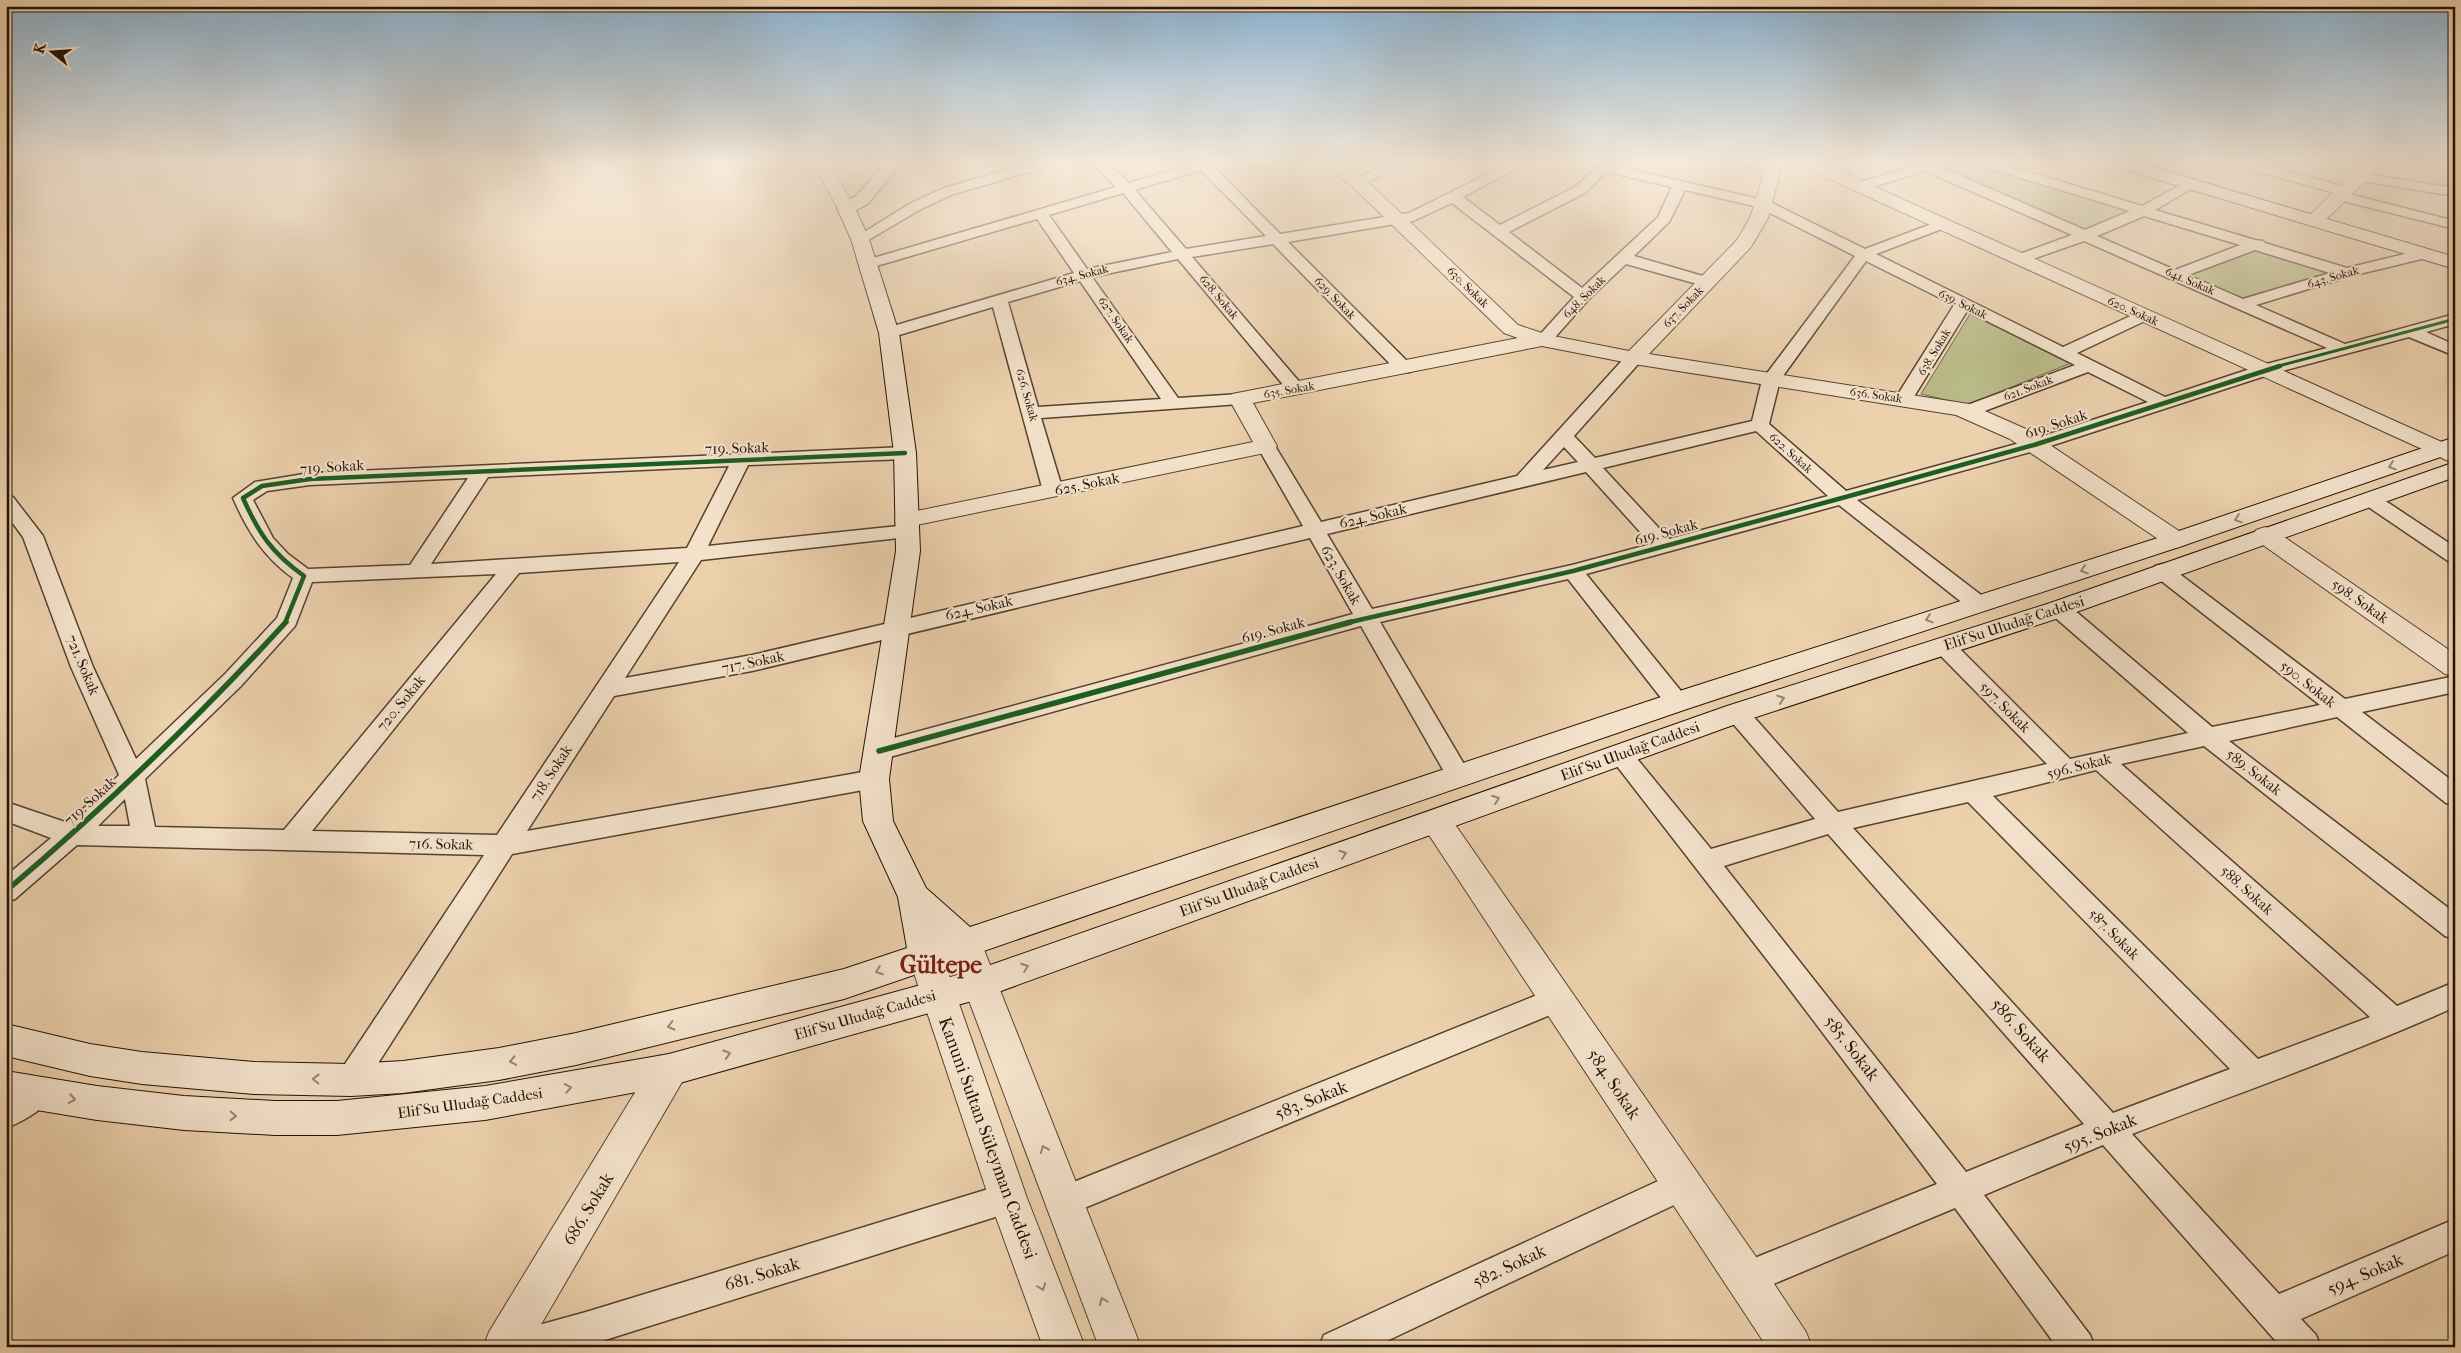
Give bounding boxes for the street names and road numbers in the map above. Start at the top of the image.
street label: 634. Sokak [1054,261,1111,289]
street label: 643. Sokak [2305,263,2361,291]
street label: 630. Sokak [1444,264,1493,311]
street label: 641. Sokak [2163,264,2218,298]
street label: 628. Sokak [1196,272,1242,323]
street label: 648. Sokak [1560,272,1609,321]
street label: 629. Sokak [1311,274,1359,323]
street label: 637. Sokak [1660,283,1707,331]
street label: 639. Sokak [1936,286,1990,322]
street label: 627. Sokak [1095,294,1137,346]
street label: 620. Sokak [2105,294,2161,329]
street label: 638. Sokak [1915,325,1954,378]
street label: 626. Sokak [1013,367,1041,424]
street label: 621. Sokak [2001,372,2056,404]
street label: 635. Sokak [1262,378,1316,401]
street label: 636. Sokak [1849,384,1904,406]
street label: 619. Sokak [2022,405,2090,443]
street label: 622. Sokak [1766,430,1816,477]
street label: 719. Sokak [705,438,770,458]
street label: 719. Sokak [299,456,365,478]
street label: 625. Sokak [1053,468,1121,500]
street label: 624. Sokak [1337,499,1409,533]
street label: 619. Sokak [1632,515,1700,549]
street label: 623. Sokak [1317,542,1365,608]
street label: 598. Sokak [2328,575,2392,627]
street label: 624. Sokak [943,591,1015,625]
street label: Elif Su Uludağ Caddesi [1942,592,2087,654]
street label: 619. Sokak [1239,613,1307,647]
street label: 721. Sokak [62,632,104,698]
street label: 717. Sokak [720,647,786,677]
street label: 590. Sokak [2276,656,2340,712]
street label: 720. Sokak [373,671,429,735]
street label: 597. Sokak [1976,678,2035,737]
street label: Elif Su Uludağ Caddesi [1558,717,1702,785]
street label: 718. Sokak [526,741,576,805]
street label: 589. Sokak [2223,745,2286,799]
street label: 596. Sokak [2045,749,2114,783]
street label: 719. Sokak [60,772,120,829]
street label: 716. Sokak [409,834,474,854]
street label: Elif Su Uludağ Caddesi [1177,853,1321,921]
street label: 588. Sokak [2217,861,2277,919]
street label: 587. Sokak [2085,905,2143,963]
street label: Elif Su Uludağ Caddesi [792,986,938,1044]
street label: 586. Sokak [1986,994,2055,1067]
street label: 585. Sokak [1820,1011,1884,1086]
street label: Kanuni Sultan Süleyman Caddesi [934,1014,1041,1263]
street label: 584. Sokak [1582,1045,1645,1124]
street label: 583. Sokak [1272,1076,1351,1125]
street label: Elif Su Uludağ Caddesi [396,1084,544,1122]
street label: 595. Sokak [2060,1109,2141,1158]
street label: 686. Sokak [559,1169,619,1249]
street label: 582. Sokak [1469,1240,1550,1293]
street label: 594. Sokak [2324,1249,2407,1300]
street label: 681. Sokak [722,1253,803,1296]

